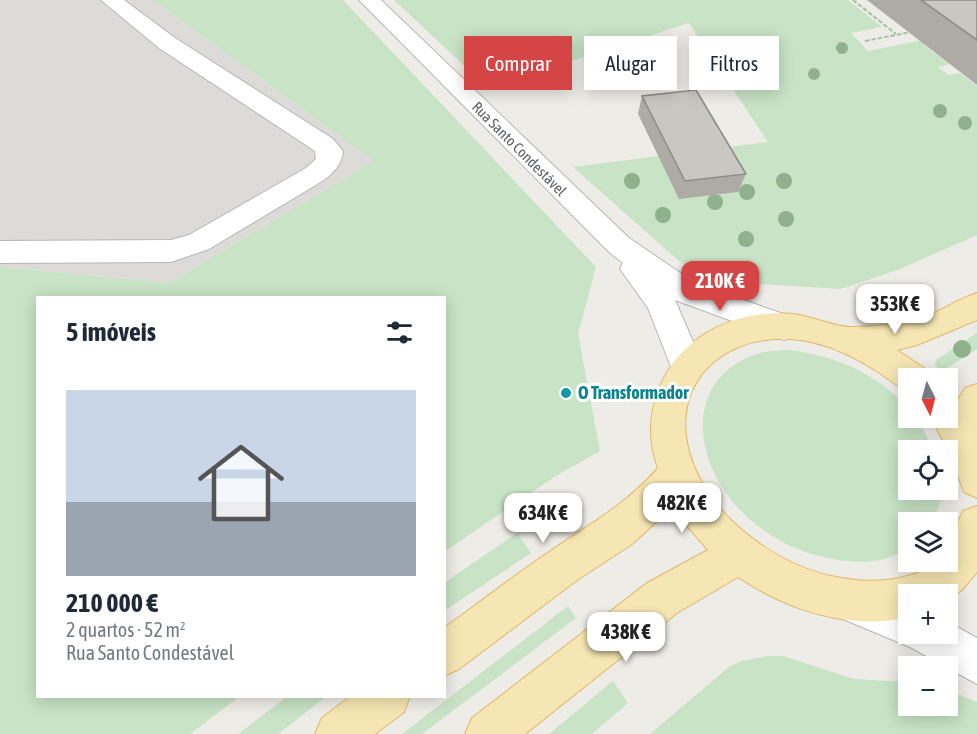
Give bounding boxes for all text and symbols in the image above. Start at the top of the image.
chip: Comprar [464,36,572,90]
chip: Alugar [584,36,677,90]
chip: Filtros [689,36,779,90]
street label: Rua Santo Condestável [469,98,570,199]
pin: 210K € [671,261,769,312]
text: 210K € [695,269,745,292]
pin: 353K € [846,284,944,335]
text: 353K € [870,292,920,315]
icon: filters [383,316,416,349]
text: 5 imóveis [66,317,156,347]
north arrow [898,368,958,428]
map controls [898,368,958,716]
place label: O Transformador [578,382,689,403]
marker: O Transformador [559,386,573,400]
icon: home [187,429,295,537]
button: locate [898,440,958,500]
pin: 482K € [633,483,731,534]
text: 482K € [657,491,707,514]
pin: 634K € [494,493,592,544]
text: 634K € [518,501,568,524]
button: layers [898,512,958,572]
button: + [898,584,958,644]
text: 210 000 € [66,588,158,618]
pin: 438K € [577,612,675,663]
text: 2 quartos · 52 m² [66,618,186,641]
text: 438K € [601,620,651,643]
text: Rua Santo Condestável [66,641,234,664]
button: − [898,656,958,716]

